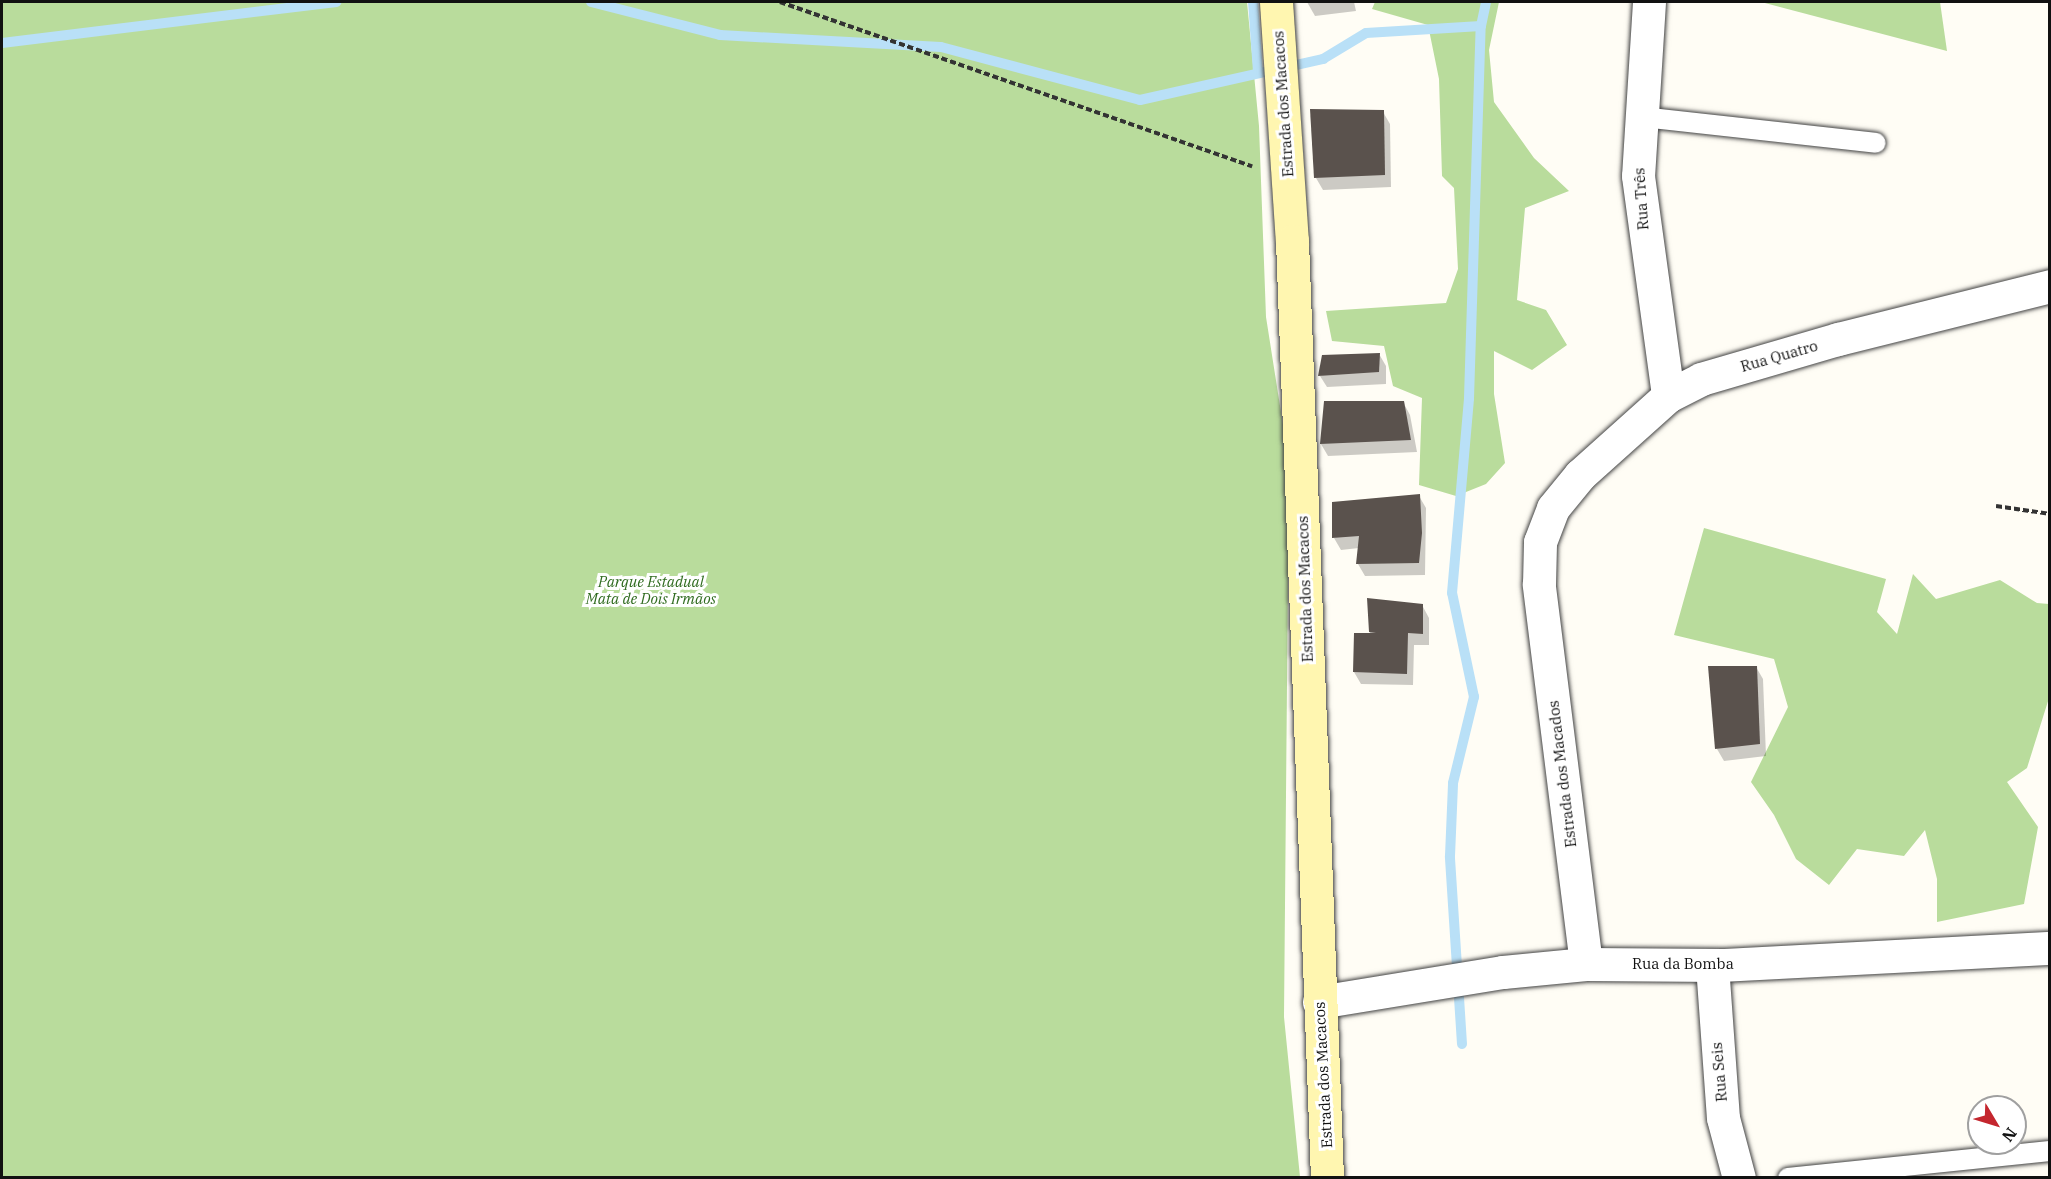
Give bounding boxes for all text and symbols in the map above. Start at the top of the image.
street label: Estrada dos Macacos [1269,30,1297,178]
street label: Rua Três [1630,167,1652,231]
street label: Rua Quatro [1738,336,1820,376]
street label: Estrada dos Macacos [1293,515,1317,663]
park label: Parque Estadual Mata de Dois Irmãos [586,572,716,607]
street label: Estrada dos Macados [1544,699,1580,849]
street label: Rua da Bomba [1632,955,1734,973]
street label: Estrada dos Macacos [1310,1001,1336,1149]
street label: Rua Seis [1707,1041,1731,1103]
north arrow [1967,1095,2027,1155]
text: N [1998,1124,2021,1146]

